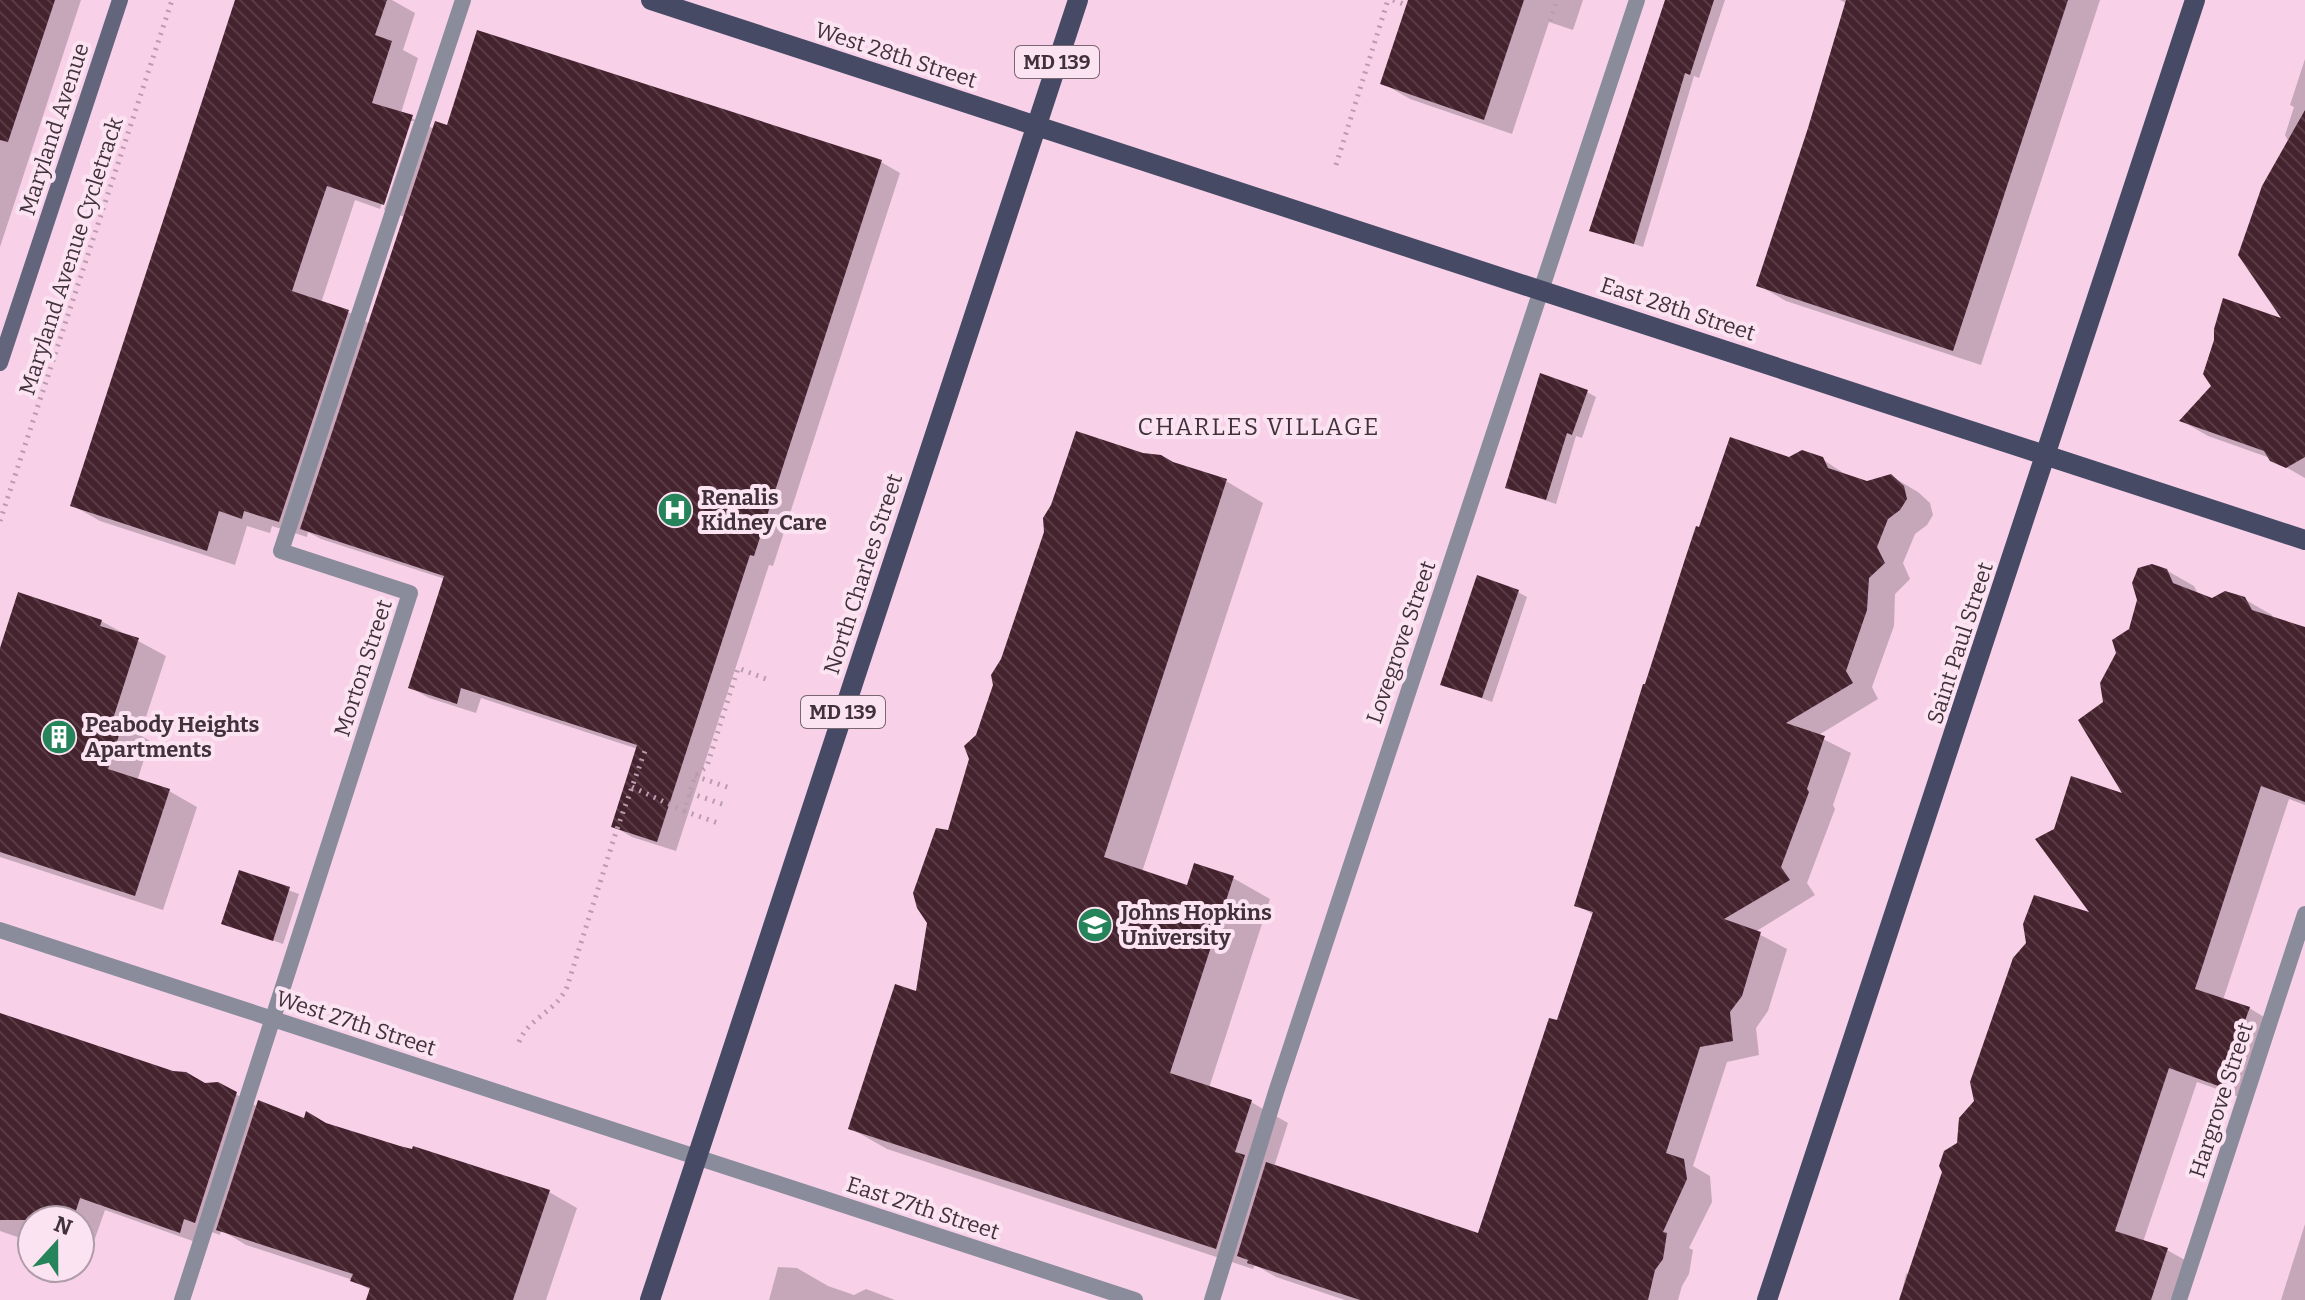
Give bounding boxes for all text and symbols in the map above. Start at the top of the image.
street label: West 28th Street [812,16,980,94]
street label: Maryland Avenue [13,39,95,219]
road number: MD 139 [1015,46,1099,78]
street label: Maryland Avenue Cycletrack [13,113,129,398]
street label: East 28th Street [1597,271,1759,347]
district label: CHARLES VILLAGE [1137,413,1381,441]
street label: North Charles Street [818,470,908,678]
place label: Renalis Kidney Care [701,484,827,536]
hospital icon: Renalis Kidney Care [656,491,694,529]
street label: Lovegrove Street [1360,557,1442,727]
street label: Saint Paul Street [1921,559,1999,727]
street label: Morton Street [328,596,398,740]
road number: MD 139 [801,696,885,728]
place label: Peabody Heights Apartments [85,711,260,763]
building icon: Peabody Heights Apartments [40,718,78,756]
place label: Johns Hopkins University [1120,899,1272,951]
school or university icon: Johns Hopkins University [1076,906,1114,944]
street label: West 27th Street [273,984,439,1062]
street label: Hargrove Street [2183,1019,2259,1181]
street label: East 27th Street [843,1171,1003,1245]
north arrow [16,1204,96,1284]
text: N [50,1210,76,1241]

